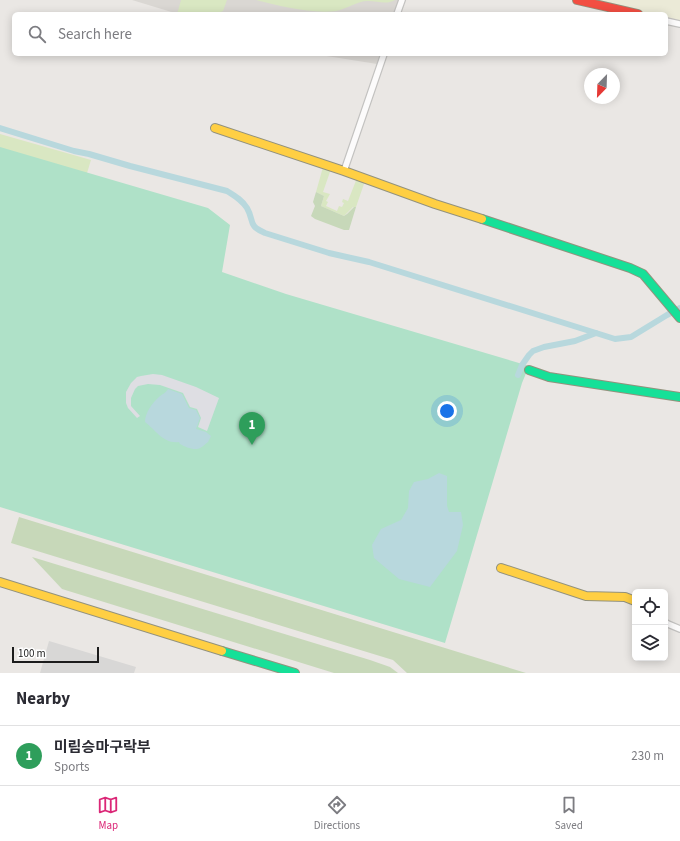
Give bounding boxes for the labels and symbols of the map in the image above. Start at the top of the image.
north arrow [584,68,620,104]
your location [437,401,457,421]
pin: 1 [239,412,265,445]
scale bar [12,645,99,664]

